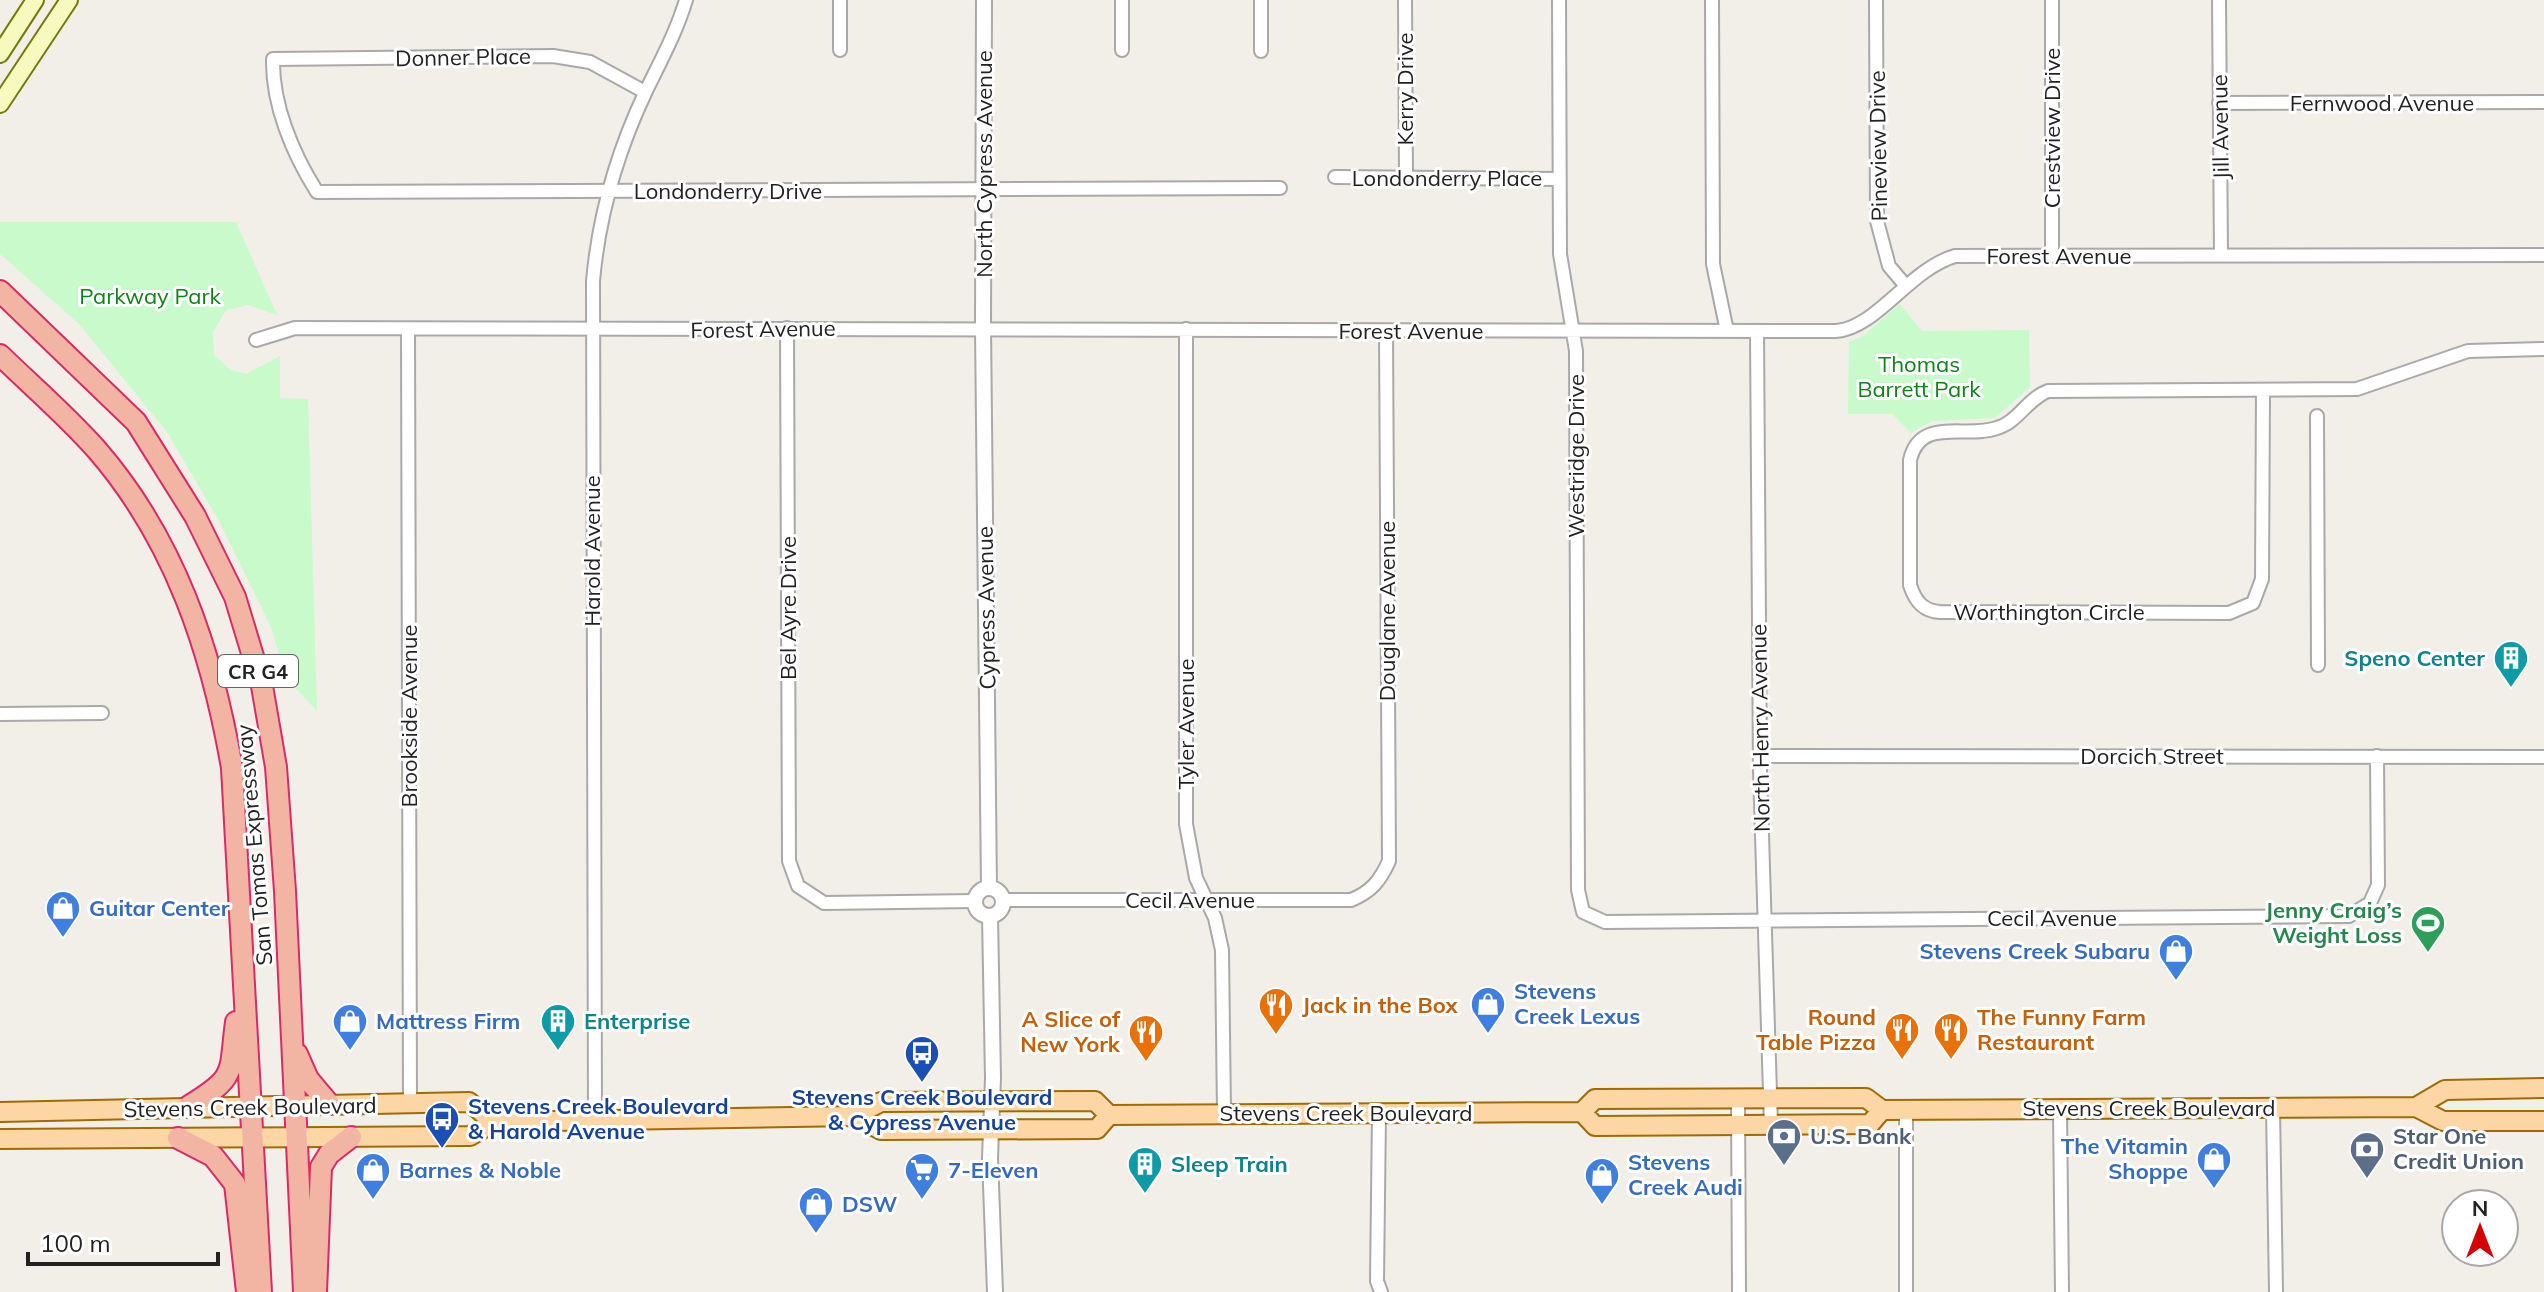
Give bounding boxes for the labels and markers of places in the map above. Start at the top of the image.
building icon: Speno Center [2492,639,2530,689]
place label: Speno Center [2344,644,2485,672]
shop icon: Guitar Center [44,889,82,939]
place label: Guitar Center [89,894,230,922]
place label: Jenny Craig’s Weight Loss [2265,896,2402,949]
sports icon: Jenny Craig’s Weight Loss [2409,904,2447,954]
shop icon: Stevens Creek Subaru [2157,932,2195,982]
place label: Stevens Creek Subaru [1920,937,2150,965]
place label: Stevens Creek Lexus [1514,977,1640,1030]
shop icon: Stevens Creek Lexus [1469,985,1507,1035]
restaurant icon: Jack in the Box [1257,986,1295,1036]
place label: Jack in the Box [1302,991,1459,1019]
shop icon: Mattress Firm [331,1002,369,1052]
building icon: Enterprise [539,1002,577,1052]
place label: Round Table Pizza [1756,1003,1876,1056]
place label: The Funny Farm Restaurant [1977,1003,2146,1056]
place label: A Slice of New York [1020,1005,1121,1058]
place label: Mattress Firm [376,1007,520,1035]
place label: Enterprise [584,1007,690,1035]
restaurant icon: Round Table Pizza [1883,1011,1921,1061]
restaurant icon: The Funny Farm Restaurant [1932,1011,1970,1061]
restaurant icon: A Slice of New York [1127,1013,1165,1063]
bus stop icon: Stevens Creek Boulevard & Cypress Avenue [903,1034,941,1084]
place label: Stevens Creek Boulevard & Cypress Avenue [792,1083,1052,1136]
place label: Stevens Creek Boulevard & Harold Avenue [468,1092,729,1145]
bus stop icon: Stevens Creek Boulevard & Harold Avenue [423,1100,461,1150]
bank icon: U.S. Bank [1765,1117,1803,1167]
place label: U.S. Bank [1810,1122,1912,1150]
place label: Star One Credit Union [2393,1122,2524,1175]
bank icon: Star One Credit Union [2348,1130,2386,1180]
place label: The Vitamin Shoppe [2061,1132,2188,1185]
shop icon: The Vitamin Shoppe [2195,1140,2233,1190]
building icon: Sleep Train [1126,1145,1164,1195]
place label: Stevens Creek Audi [1628,1148,1743,1201]
place label: Sleep Train [1171,1150,1288,1178]
shop icon: Barnes & Noble [354,1151,392,1201]
supermarket icon: 7-Eleven [903,1151,941,1201]
place label: Barnes & Noble [399,1156,561,1184]
place label: 7-Eleven [948,1156,1039,1184]
shop icon: Stevens Creek Audi [1583,1156,1621,1206]
shop icon: DSW [797,1185,835,1235]
place label: DSW [842,1190,898,1218]

